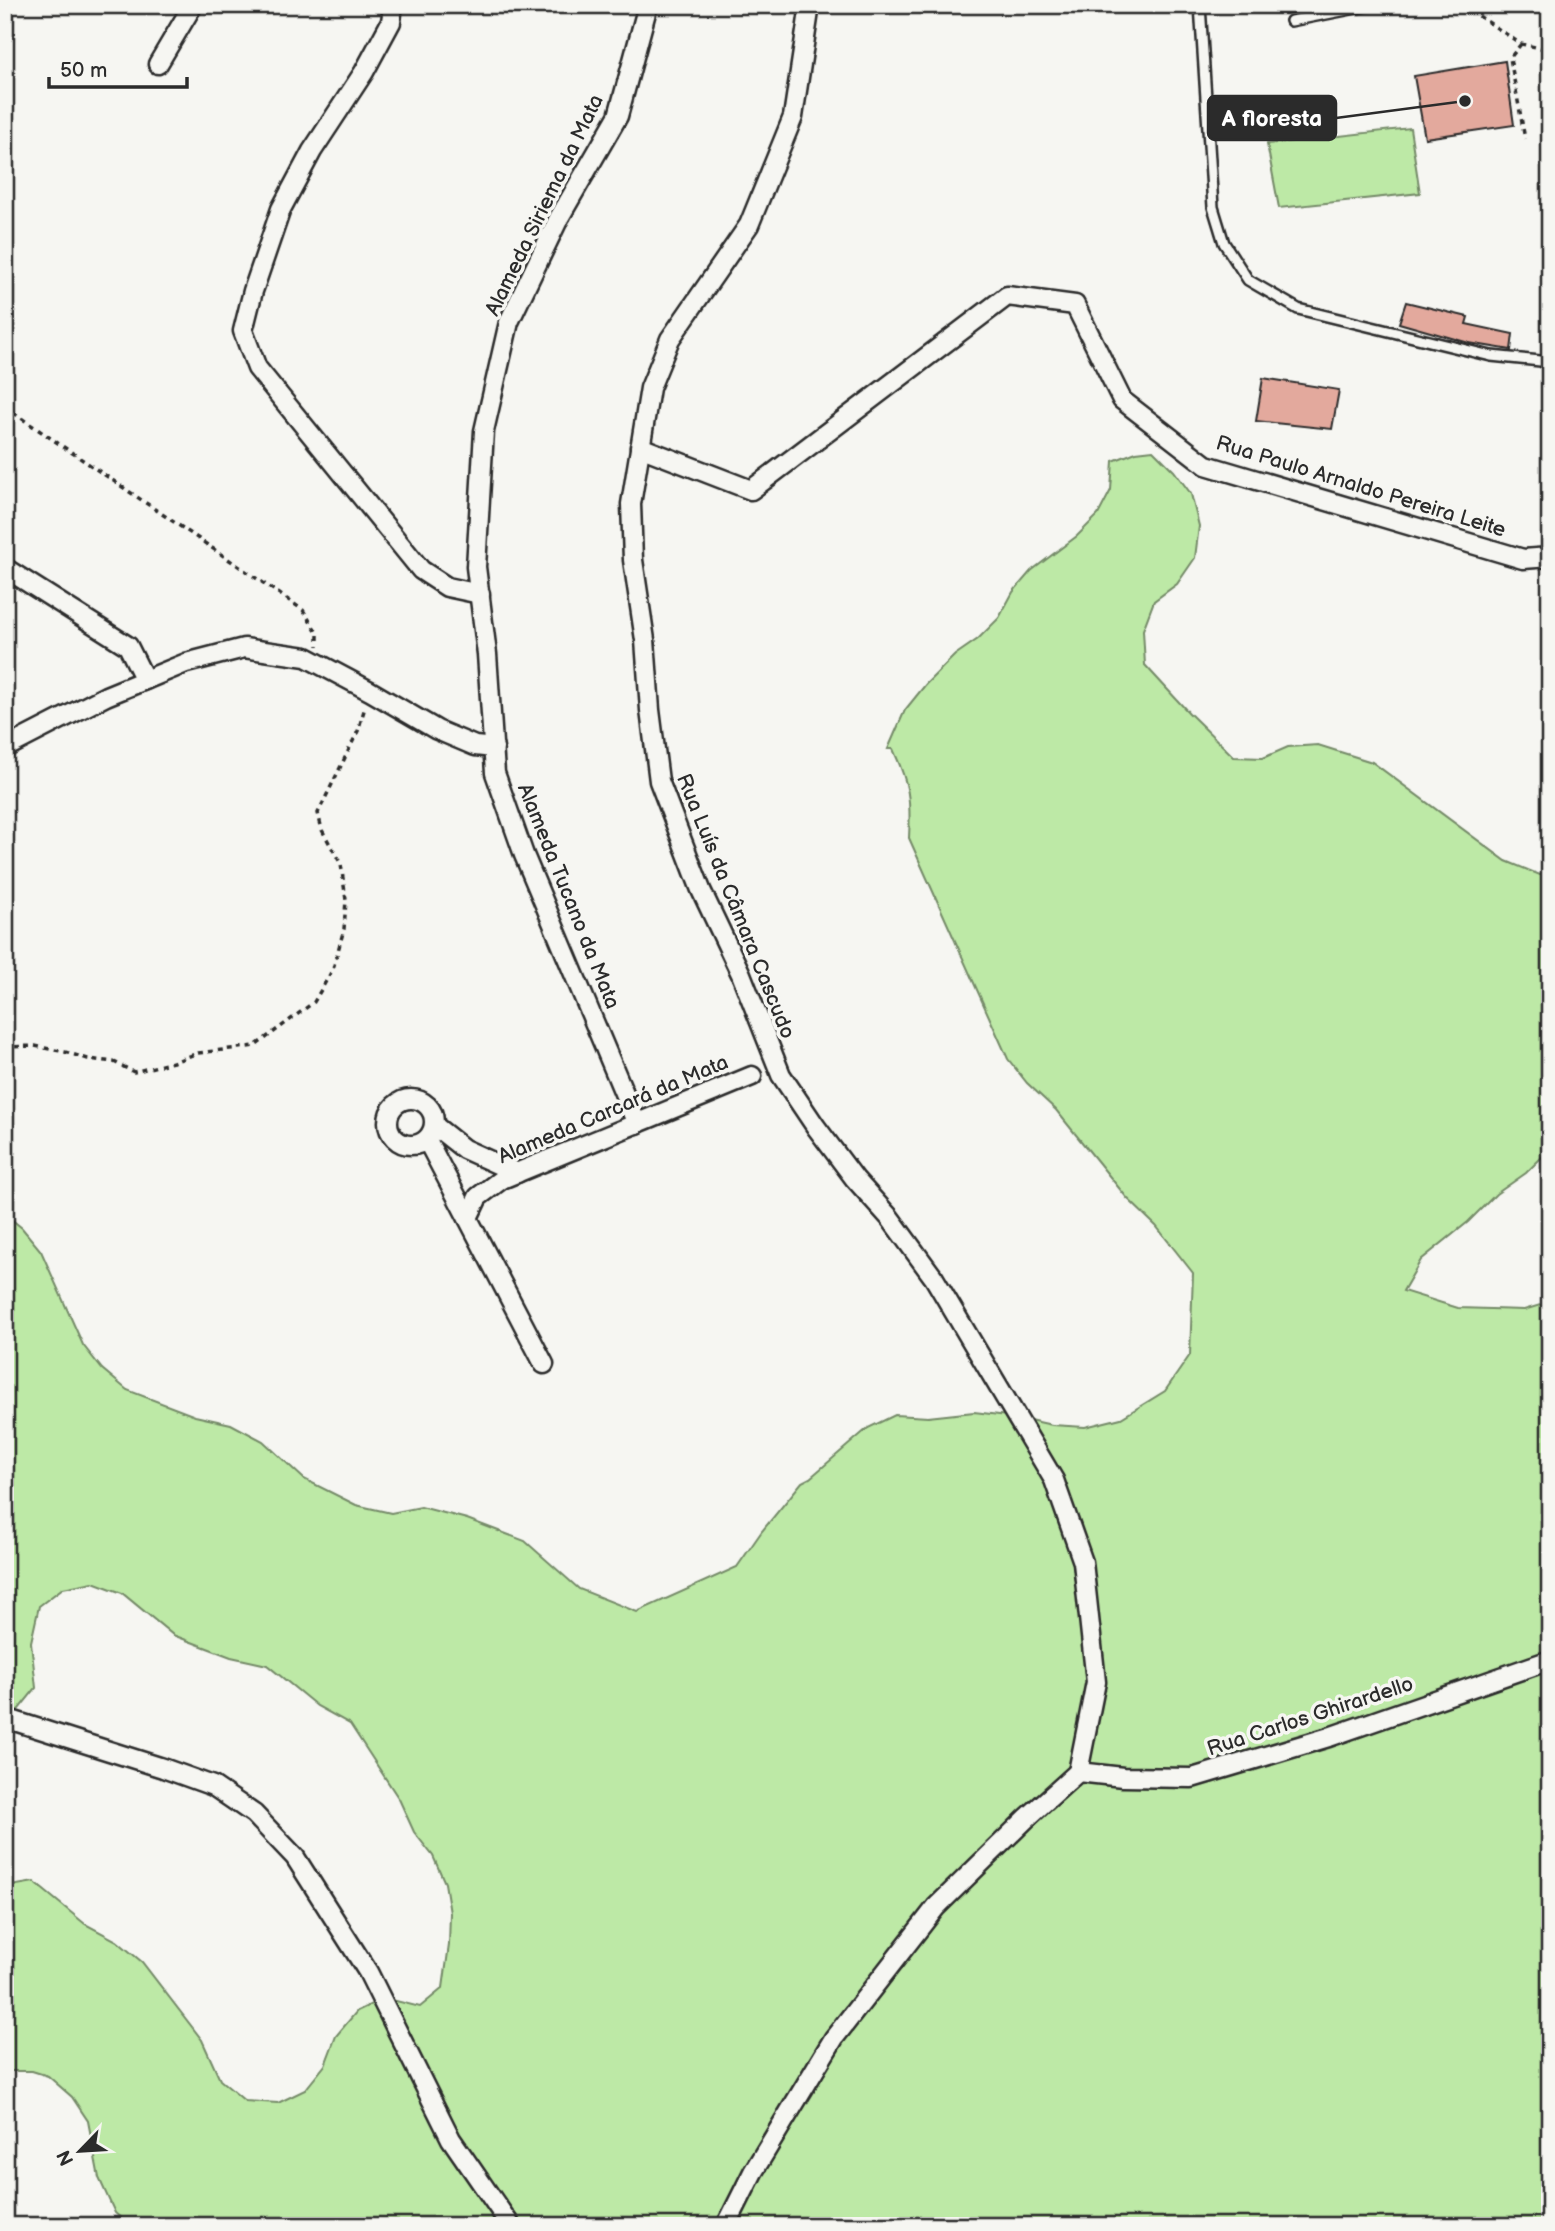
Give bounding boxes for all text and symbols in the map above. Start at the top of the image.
scale bar [49,46,187,90]
text: 50 m [60,58,107,83]
street label: Alameda Siriema da Mata [480,91,609,320]
callout: A floresta [1208,96,1336,140]
text: A floresta [1221,105,1322,133]
street label: Rua Paulo Arnaldo Pereira Leite [1213,430,1509,543]
street label: Rua Luís da Câmara Cascudo [671,770,800,1042]
street label: Alameda Tucano da Mata [512,780,625,1012]
street label: Alameda Carcará da Mata [494,1050,732,1169]
street label: Rua Carlos Ghirardello [1204,1671,1416,1762]
north arrow [46,2116,116,2186]
text: N [53,2146,79,2169]

